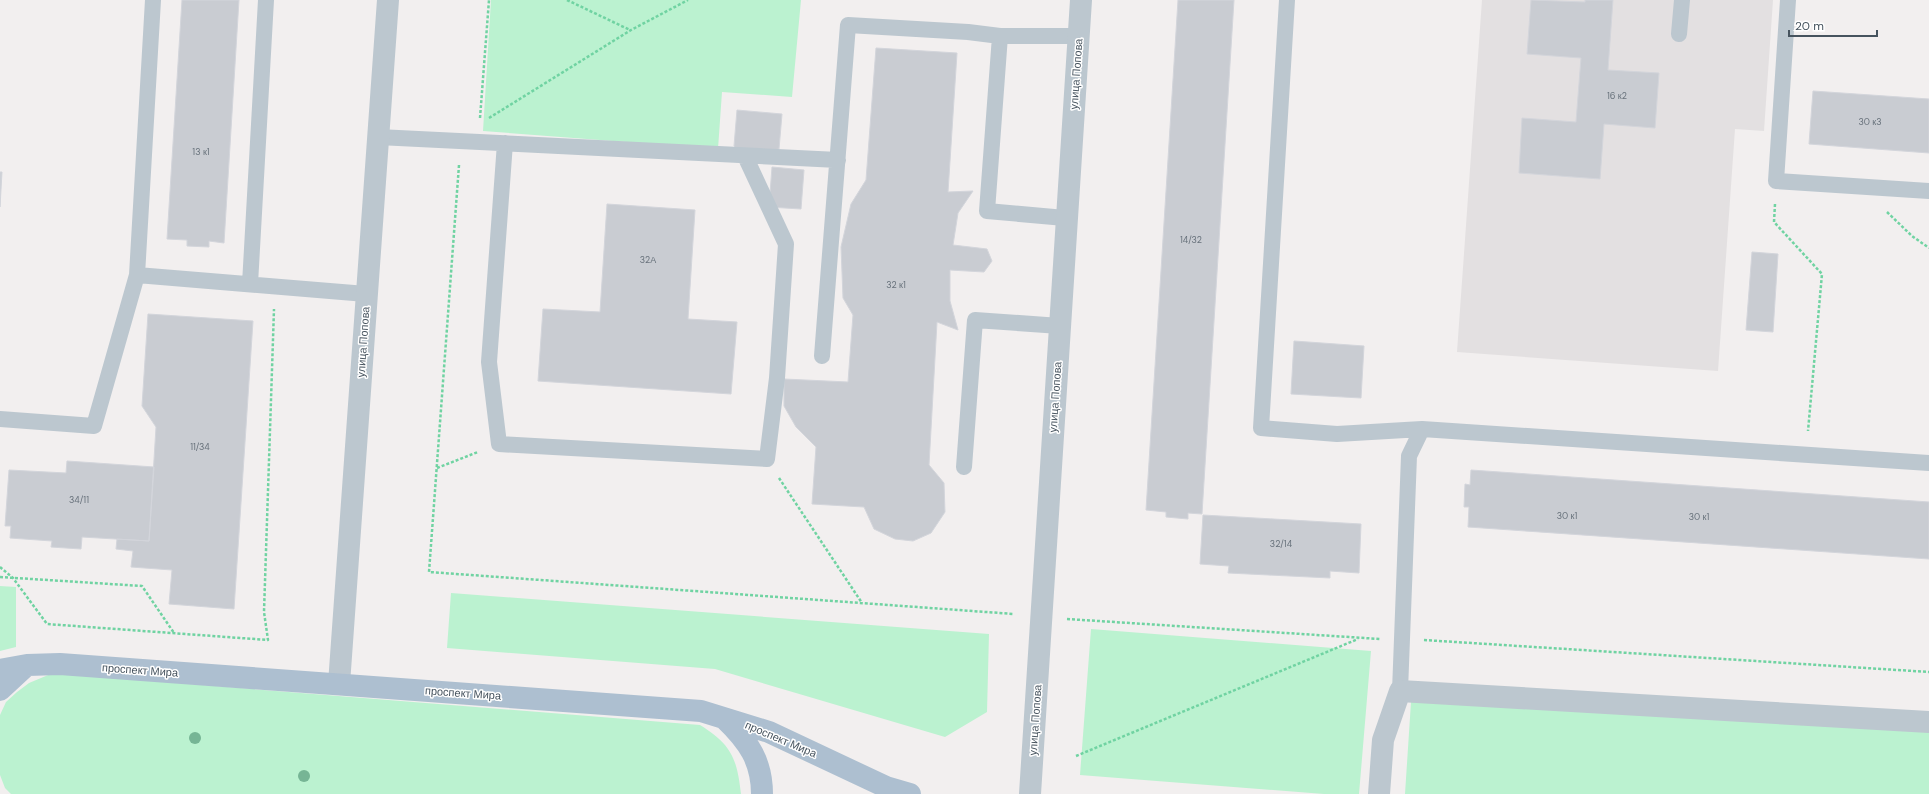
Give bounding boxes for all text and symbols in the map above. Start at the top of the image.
scale bar [1789,12,1877,38]
text: 20 m [1795,18,1824,34]
street label: улица Попова [1067,37,1086,110]
house number: 16 к2 [1607,90,1627,102]
house number: 30 к3 [1858,116,1882,128]
house number: 13 к1 [192,146,210,158]
house number: 14/32 [1180,234,1202,246]
house number: 32А [640,254,656,266]
house number: 32 к1 [886,279,906,291]
street label: улица Попова [354,305,373,378]
street label: улица Попова [1046,360,1065,433]
house number: 11/34 [190,441,210,453]
house number: 34/11 [69,494,89,506]
house number: 30 к1 [1557,510,1577,522]
house number: 30 к1 [1689,511,1709,523]
house number: 32/14 [1270,538,1293,550]
street label: проспект Мира [101,660,179,680]
street label: проспект Мира [424,683,502,703]
street label: улица Попова [1026,683,1045,756]
street label: проспект Мира [743,718,820,761]

